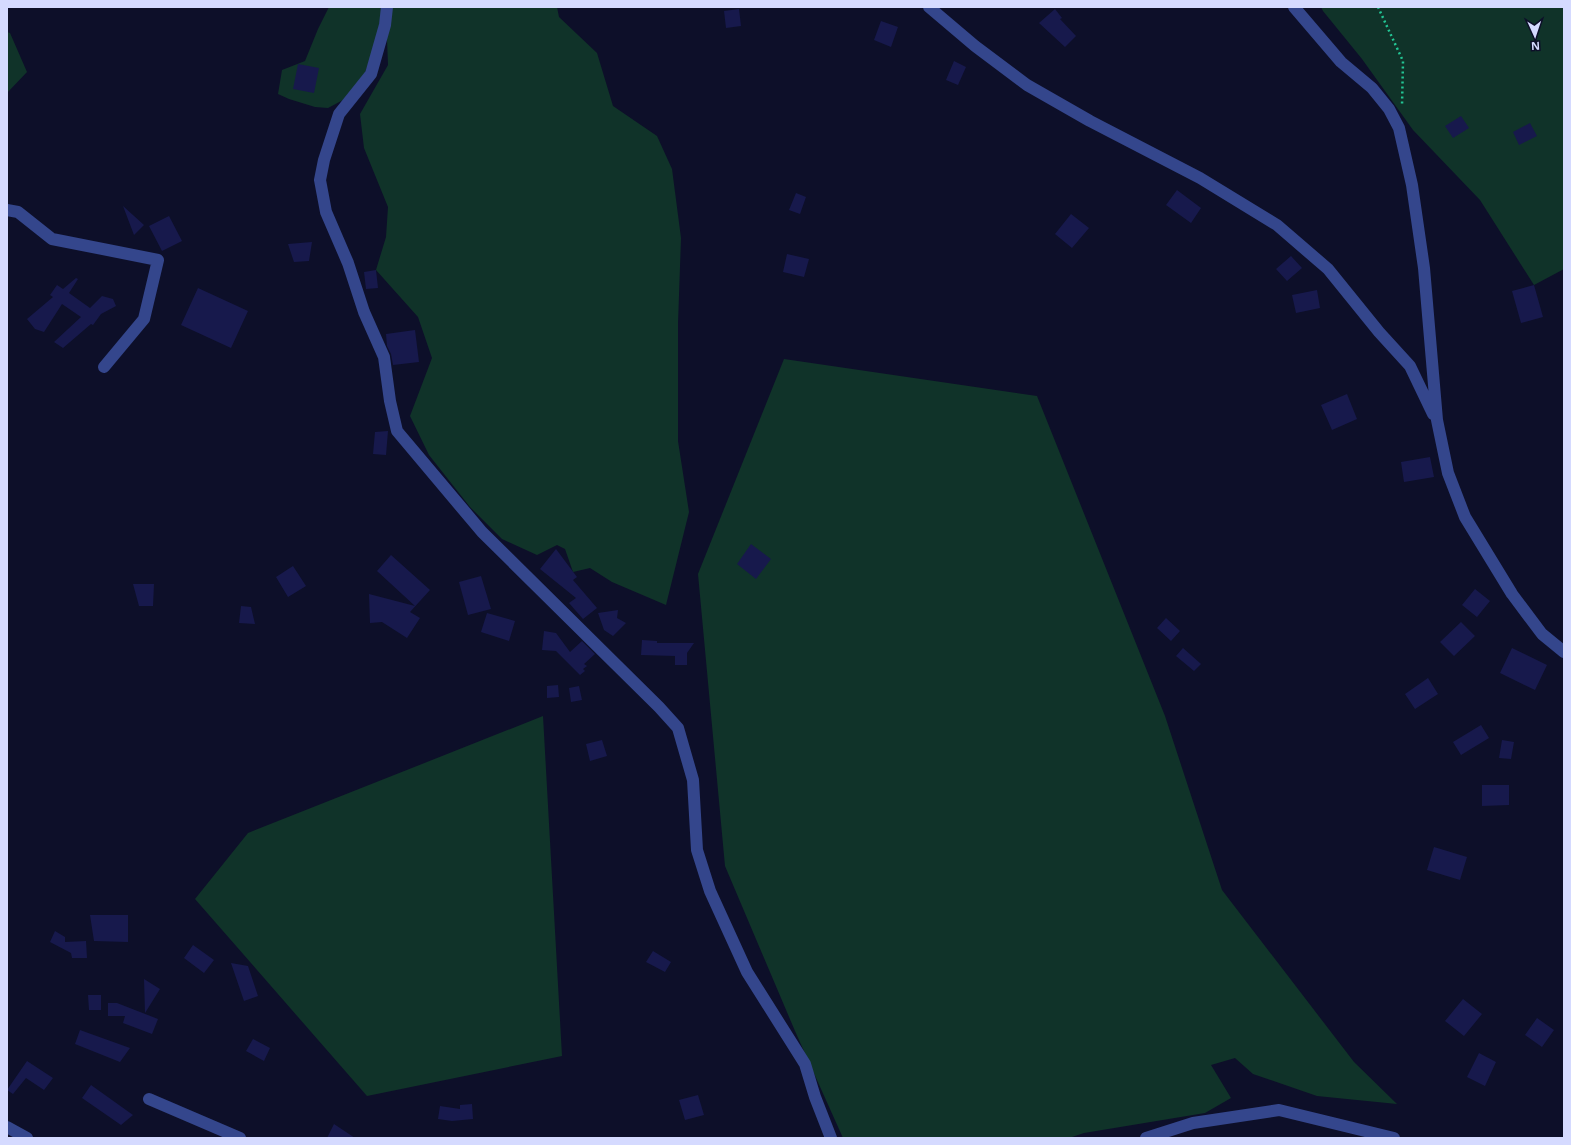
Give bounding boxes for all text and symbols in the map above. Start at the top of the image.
north arrow [1515,16,1555,56]
text: N [1531,39,1540,54]

